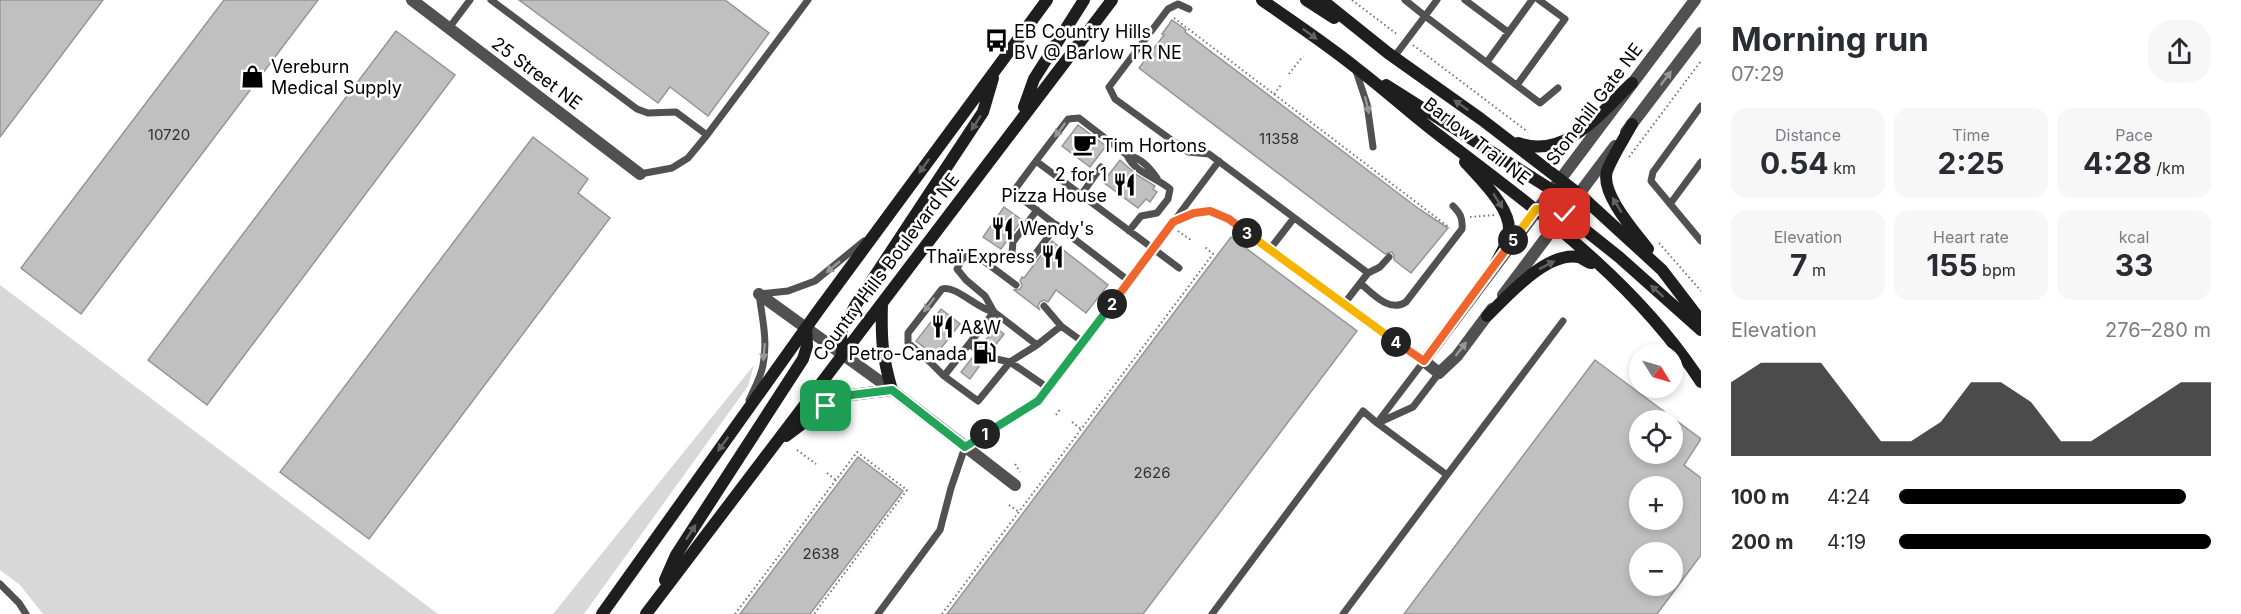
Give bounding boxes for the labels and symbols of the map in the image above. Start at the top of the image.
place label: EB Country Hills BV @ Barlow TR NE [1014,21,1182,63]
bus stop icon: EB Country Hills BV @ Barlow TR NE [983,28,1009,54]
one-way arrow [1301,28,1317,40]
street label: 25 Street NE [488,32,586,114]
street label: Stonehill Gate NE [1541,39,1647,169]
place label: Vereburn Medical Supply [271,56,402,98]
shop icon: Vereburn Medical Supply [240,63,266,89]
one-way arrow [1660,71,1672,86]
street label: Barlow Trail NE [1420,93,1534,189]
one-way arrow [1362,96,1372,115]
one-way arrow [1454,99,1470,111]
one-way arrow [971,115,982,131]
one-way arrow [1054,123,1066,138]
house number: 10720 [148,125,190,144]
house number: 11358 [1259,129,1299,148]
cafe icon: Tim Hortons [1071,132,1097,158]
place label: Tim Hortons [1102,135,1207,156]
one-way arrow [918,158,930,174]
place label: 2 for 1 Pizza House [1001,164,1107,206]
street label: Country Hills Boulevard NE [809,169,963,365]
restaurant icon: 2 for 1 Pizza House [1112,171,1138,197]
pin [1539,188,1590,239]
one-way arrow [1492,193,1503,210]
one-way arrow [1611,197,1622,213]
restaurant icon: Wendy's [989,215,1015,241]
place label: Wendy's [1020,218,1094,239]
pin: 3 [1232,218,1262,248]
pin: 5 [1498,225,1528,255]
restaurant icon: Thaï Express [1040,243,1066,269]
place label: Thaï Express [926,246,1035,267]
one-way arrow [1538,260,1556,270]
one-way arrow [825,261,841,274]
one-way arrow [1650,284,1665,298]
pin: 2 [1097,289,1127,319]
one-way arrow [923,297,936,313]
restaurant icon: A&W [929,314,955,340]
place label: A&W [960,317,1001,338]
pin: 4 [1381,327,1411,357]
fuel station icon: Petro-Canada [972,340,998,366]
one-way arrow [759,342,769,361]
one-way arrow [1455,342,1467,357]
place label: Petro-Canada [849,343,967,364]
north arrow [1629,344,1683,398]
pin [800,380,851,431]
pin: 1 [970,419,1000,449]
one-way arrow [717,436,729,452]
house number: 2626 [1134,463,1170,482]
one-way arrow [685,524,696,540]
house number: 2638 [803,544,840,563]

